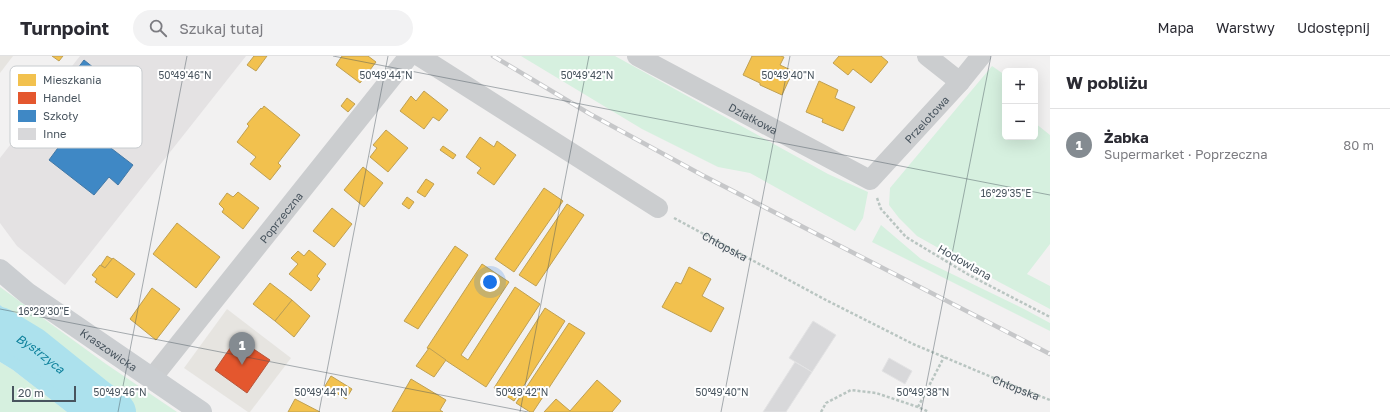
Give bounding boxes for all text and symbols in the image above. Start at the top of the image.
search box [133,10,413,46]
text: Turnpoint [20,16,109,39]
icon: search [147,17,169,39]
text: Szukaj tutaj [179,19,264,37]
text: Mapa [1158,19,1194,36]
text: Warstwy [1216,19,1275,36]
text: Udostępnij [1297,19,1370,36]
legend [10,66,142,148]
map controls [1002,68,1038,140]
button: + [1002,68,1038,104]
text: 50°49'46"N [159,69,212,81]
text: 50°49'44"N [359,69,413,81]
text: 50°49'42"N [561,69,613,81]
text: 50°49'40"N [761,69,815,81]
text: W pobliżu [1066,72,1148,93]
text: Mieszkania [43,73,101,86]
text: Handel [43,91,81,104]
street label: Przelotowa [901,93,951,145]
street label: Działkowa [727,100,780,136]
button: − [1002,104,1038,140]
text: Szkoły [43,109,78,122]
text: Inne [43,127,66,140]
text: Żabka [1104,128,1149,146]
text: 1 [1076,137,1082,153]
text: 80 m [1343,137,1374,153]
text: Supermarket · Poprzeczna [1104,146,1268,162]
text: 16°29'35"E [981,187,1031,199]
street label: Poprzeczna [256,189,305,245]
street label: Chłopska [700,228,750,263]
street label: Hodowlana [936,241,994,283]
your location [480,272,500,292]
text: 16°29'30"E [19,305,69,317]
street label: Kraszowicka [78,325,140,373]
water label: Bystrzyca [14,330,69,377]
pin: 1 [229,332,255,365]
street label: Chłopska [991,372,1042,402]
scale bar [12,384,76,403]
text: 20 m [18,386,44,399]
text: 50°49'46"N [94,386,147,398]
text: 50°49'44"N [294,386,348,398]
text: 50°49'42"N [496,386,548,398]
text: 50°49'40"N [695,386,749,398]
text: 50°49'38"N [897,386,949,398]

